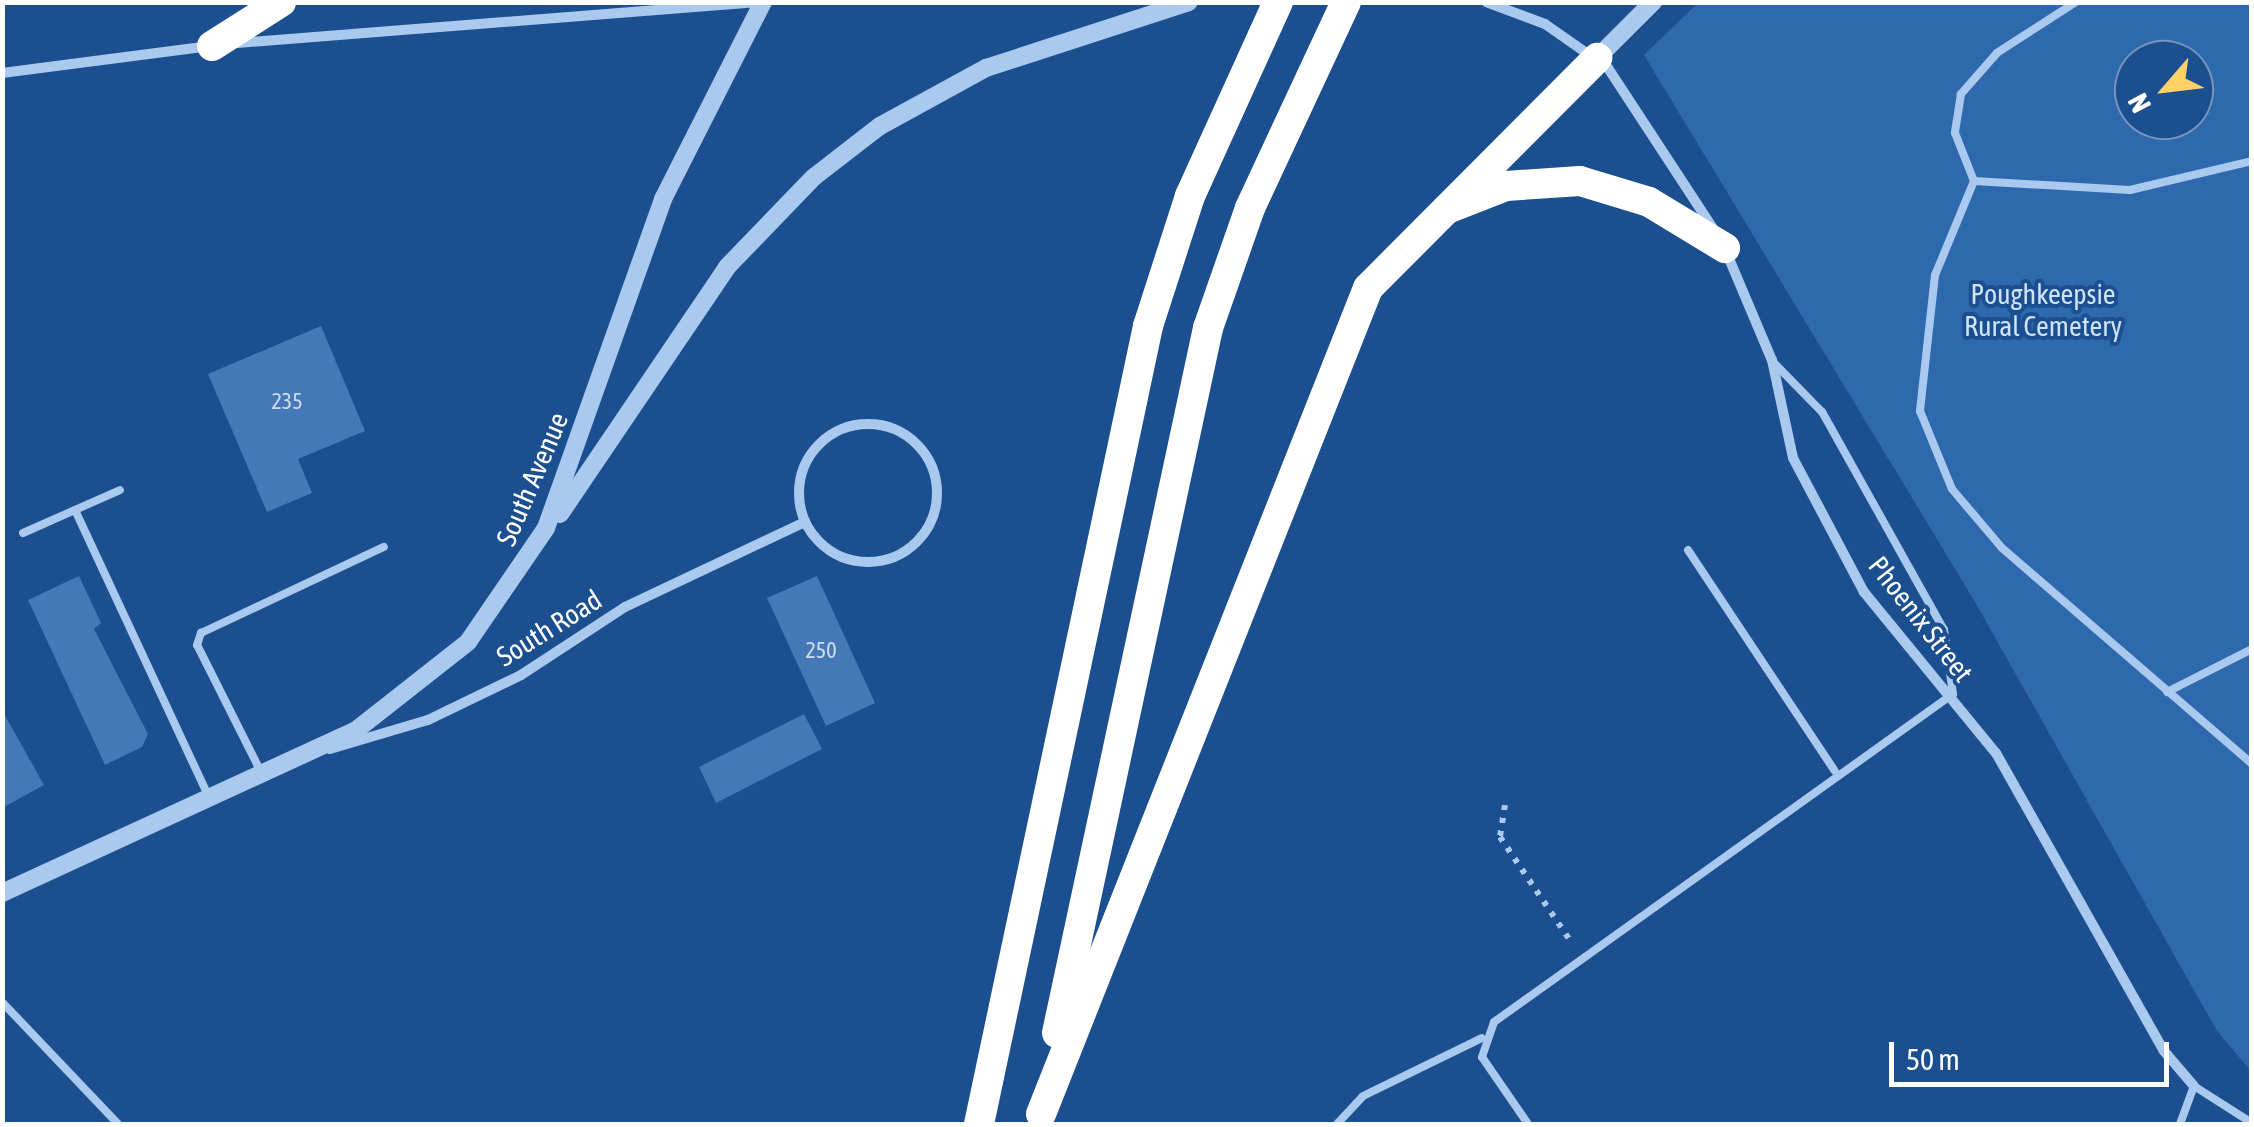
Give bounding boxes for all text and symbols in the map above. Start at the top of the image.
north arrow [2114,40,2214,140]
text: N [2121,88,2157,118]
park label: Poughkeepsie Rural Cemetery [1964,277,2122,343]
house number: 235 [271,389,303,415]
street label: South Avenue [489,407,575,551]
street label: Phoenix Street [1862,550,1980,688]
street label: South Road [490,583,608,673]
house number: 250 [805,638,837,664]
scale bar [1894,1022,2174,1084]
text: 50 m [1906,1042,1960,1076]

